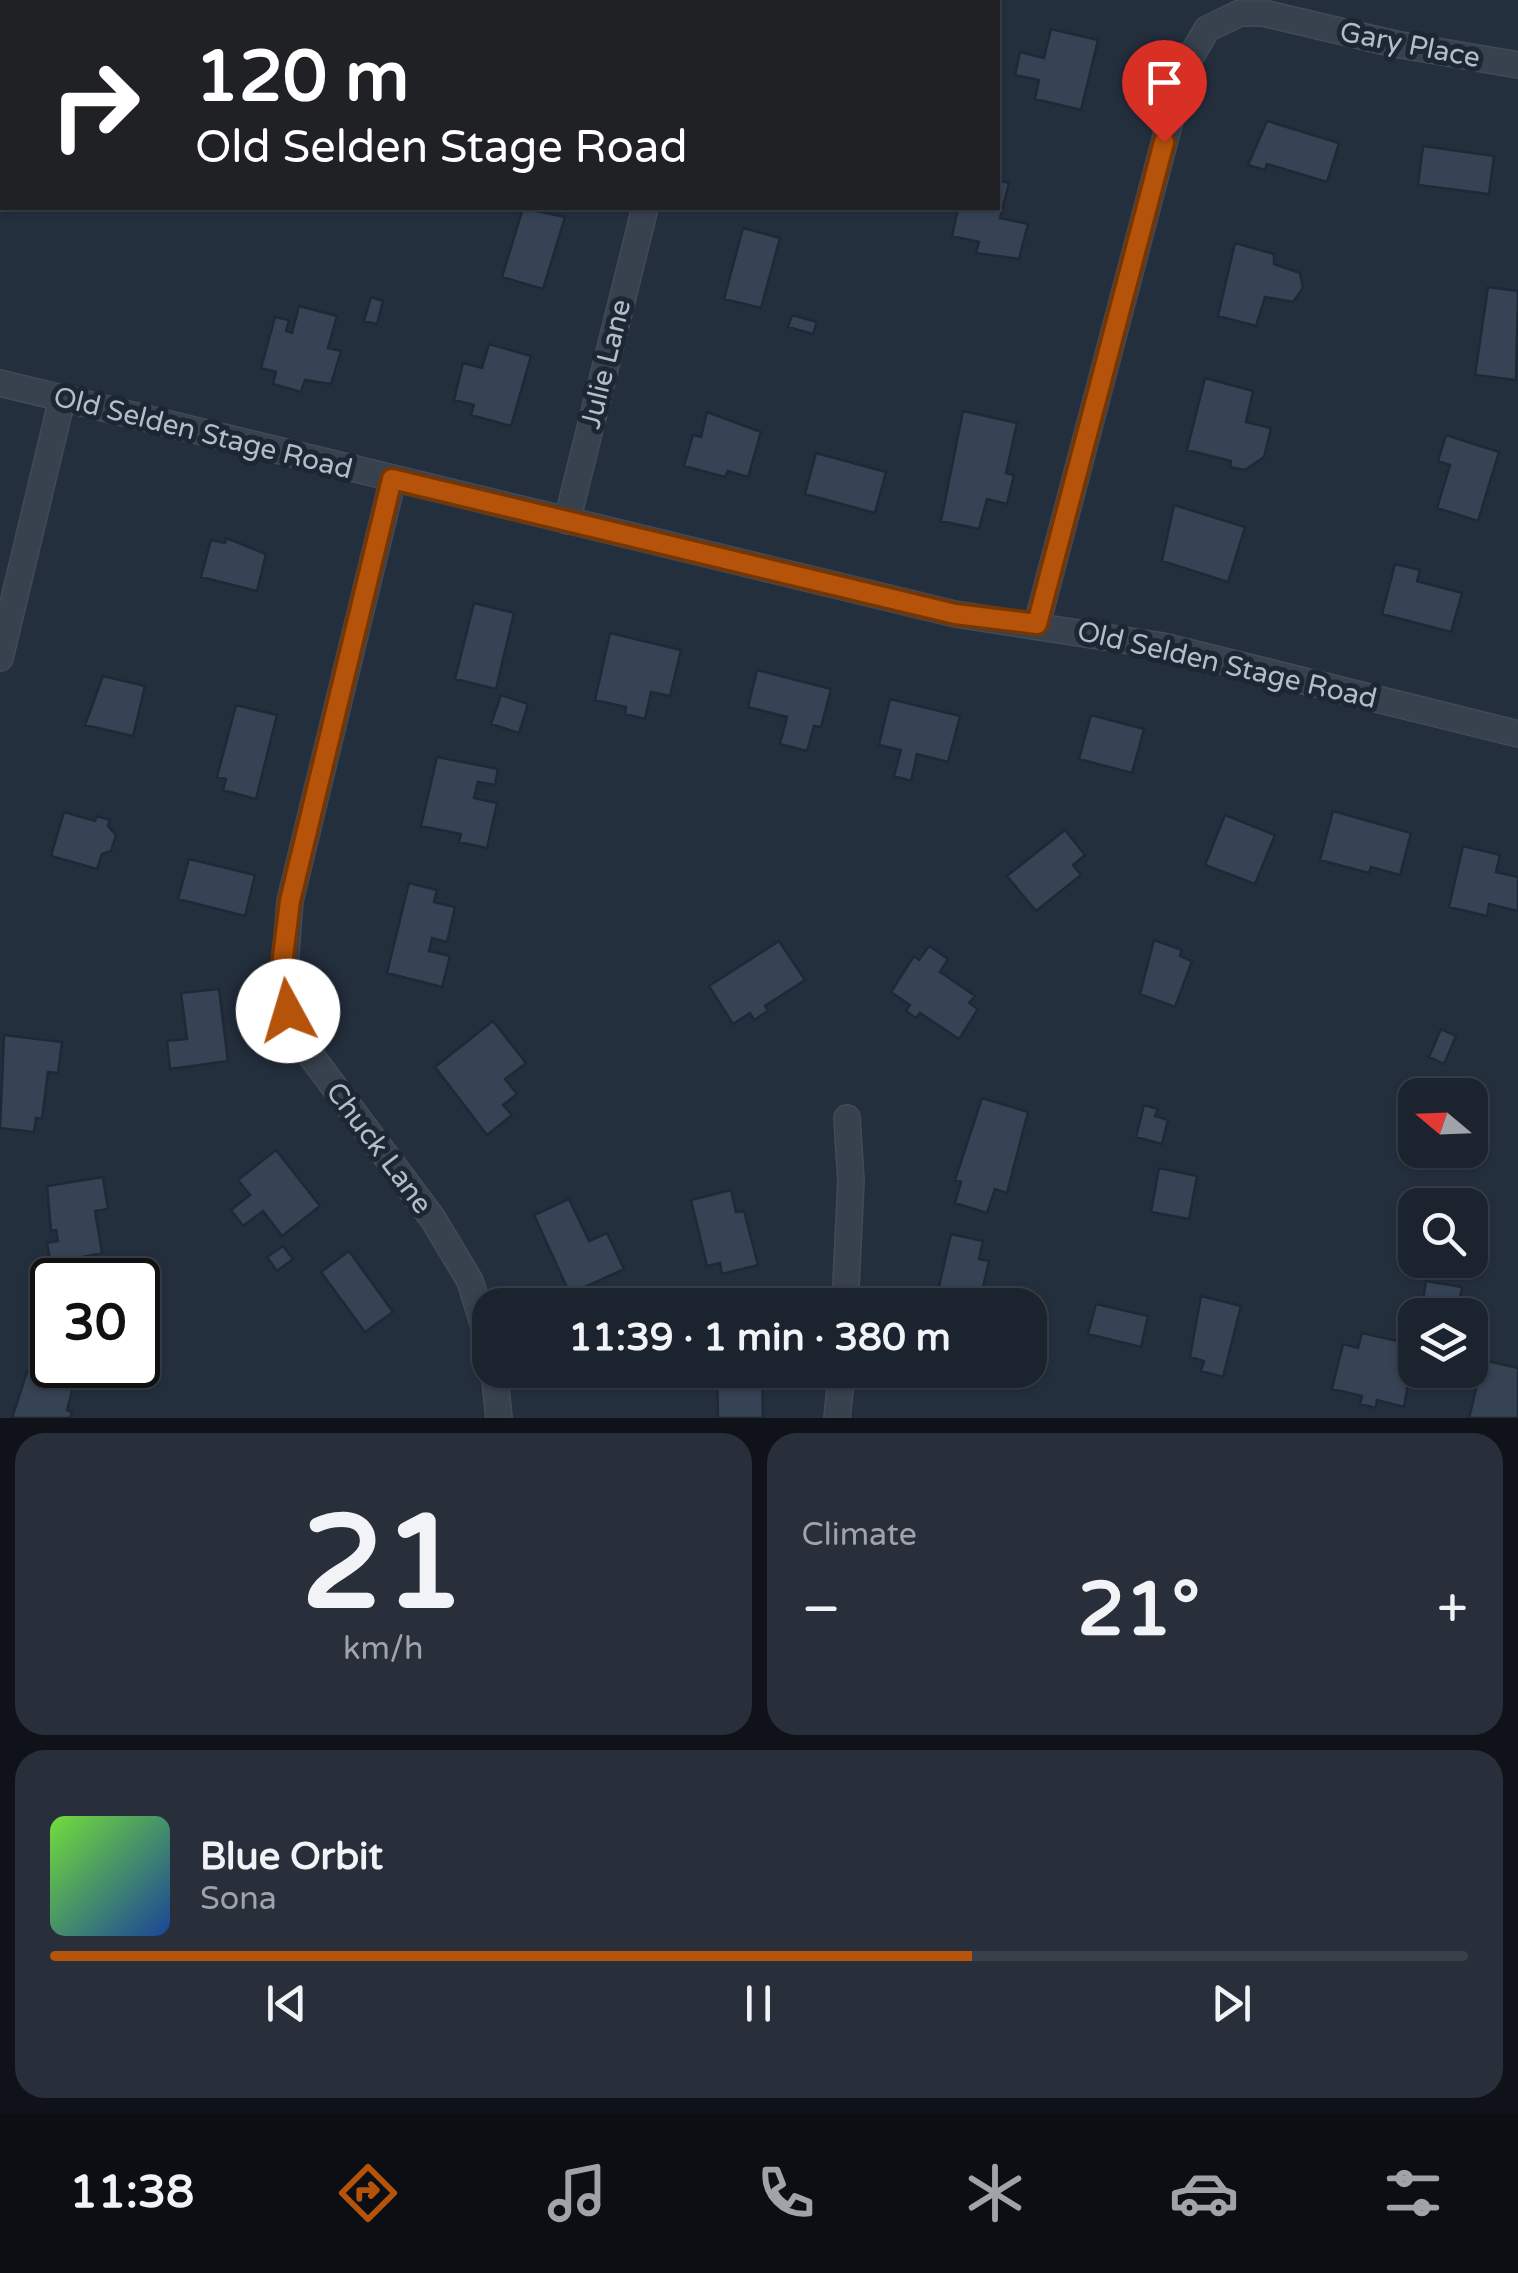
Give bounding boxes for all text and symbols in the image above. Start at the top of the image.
street label: Gary Place [1337,15,1483,75]
text: 120 m [195,36,409,120]
icon: right [30,40,160,170]
pin [1122,40,1207,143]
icon: arrive [1137,55,1192,110]
text: Old Selden Stage Road [195,121,688,175]
street label: Julie Lane [574,296,638,432]
street label: Old Selden Stage Road [50,379,356,487]
street label: Old Selden Stage Road [1074,614,1380,716]
position arrow [236,959,340,1063]
street label: Chuck Lane [319,1076,439,1220]
north arrow [1398,1078,1488,1168]
map controls [1398,1078,1488,1388]
button: search [1398,1188,1488,1278]
speed limit sign: 30 [30,1258,160,1388]
button: layers [1398,1298,1488,1388]
text: 11:39 · 1 min · 380 m [568,1315,951,1361]
text: 21 [302,1487,465,1643]
text: Climate [802,1516,917,1554]
text: 21° [1078,1565,1200,1655]
text: − [802,1577,841,1643]
text: + [1437,1577,1468,1643]
text: km/h [343,1630,423,1668]
text: Blue Orbit [200,1834,383,1880]
text: Sona [200,1880,277,1918]
icon: previous [259,1976,314,2031]
icon: pause [731,1976,786,2031]
icon: next [1204,1976,1259,2031]
icon: directions [333,2158,403,2228]
icon: music [542,2158,612,2228]
icon: phone [751,2158,821,2228]
icon: climate [960,2158,1030,2228]
icon: car [1169,2158,1239,2228]
icon: filters [1378,2158,1448,2228]
text: 11:38 [70,2166,194,2220]

